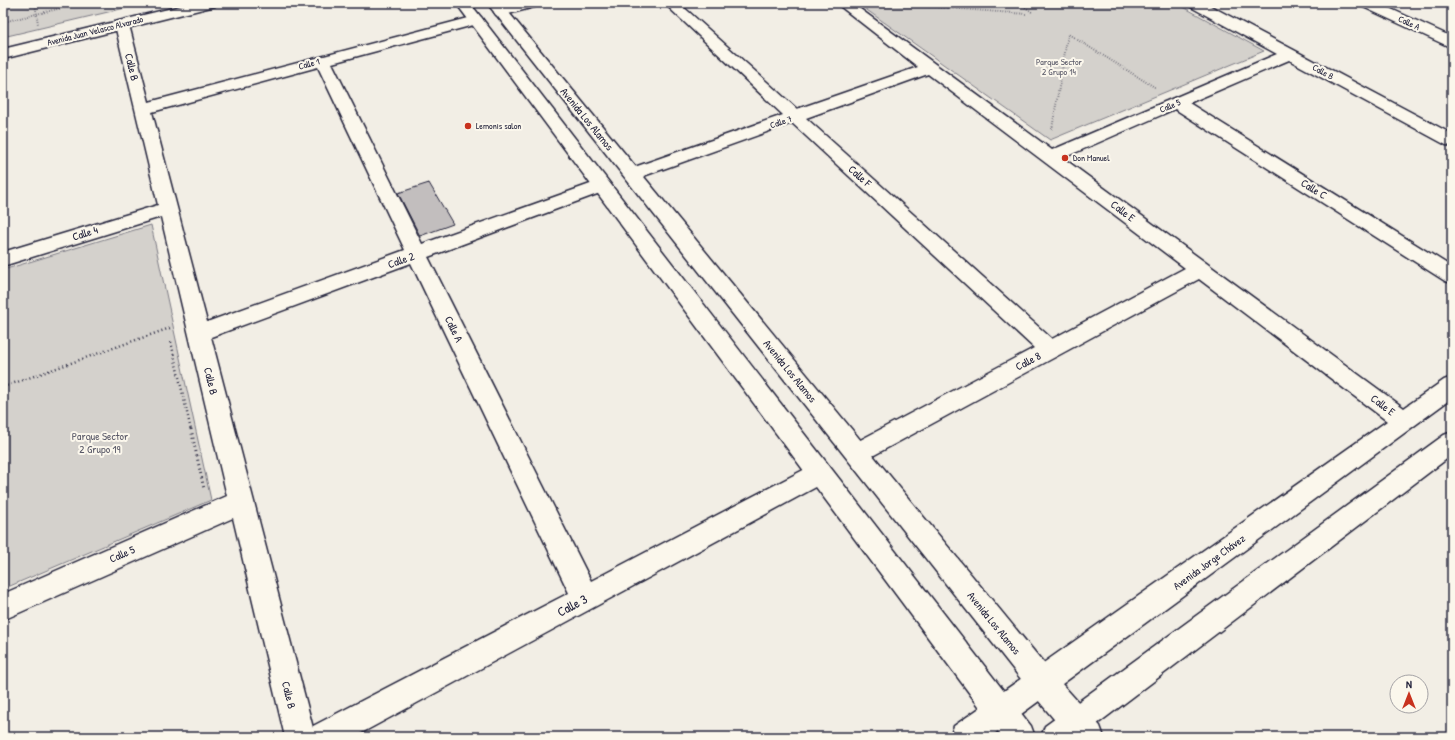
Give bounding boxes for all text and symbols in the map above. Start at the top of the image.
street label: Avenida Juan Velasco Alvarado [46,13,145,49]
street label: Calle A [1396,13,1422,33]
street label: Calle B [122,52,142,82]
street label: Calle 1 [297,55,321,73]
park label: Parque Sector 2 Grupo 14 [1036,56,1083,78]
street label: Calle B [1310,61,1336,83]
street label: Avenida Los Alamos [557,85,617,153]
street label: Calle 5 [1158,96,1183,116]
street label: Calle 7 [768,112,794,131]
place label: Lemonis salon [476,120,521,132]
marker: Lemonis salon [463,121,473,131]
place label: Don Manuel [1073,152,1110,164]
marker: Don Manuel [1060,153,1070,163]
street label: Calle F [846,162,875,191]
street label: Calle C [1298,176,1330,202]
street label: Calle E [1108,197,1138,225]
street label: Calle 4 [70,222,100,244]
street label: Calle 2 [386,249,416,271]
street label: Calle A [442,314,467,345]
street label: Avenida Los Alamos [760,337,820,405]
street label: Calle 8 [1013,348,1043,373]
street label: Calle B [201,366,221,396]
street label: Calle E [1368,391,1398,419]
park label: Parque Sector 2 Grupo 19 [72,429,129,456]
street label: Avenida Jorge Chávez [1170,531,1248,593]
street label: Calle 5 [107,542,137,566]
street label: Avenida Los Alamos [964,589,1024,657]
street label: Calle 3 [554,590,590,620]
north arrow [1389,674,1429,714]
text: N [1406,677,1412,691]
street label: Calle B [279,680,299,710]

